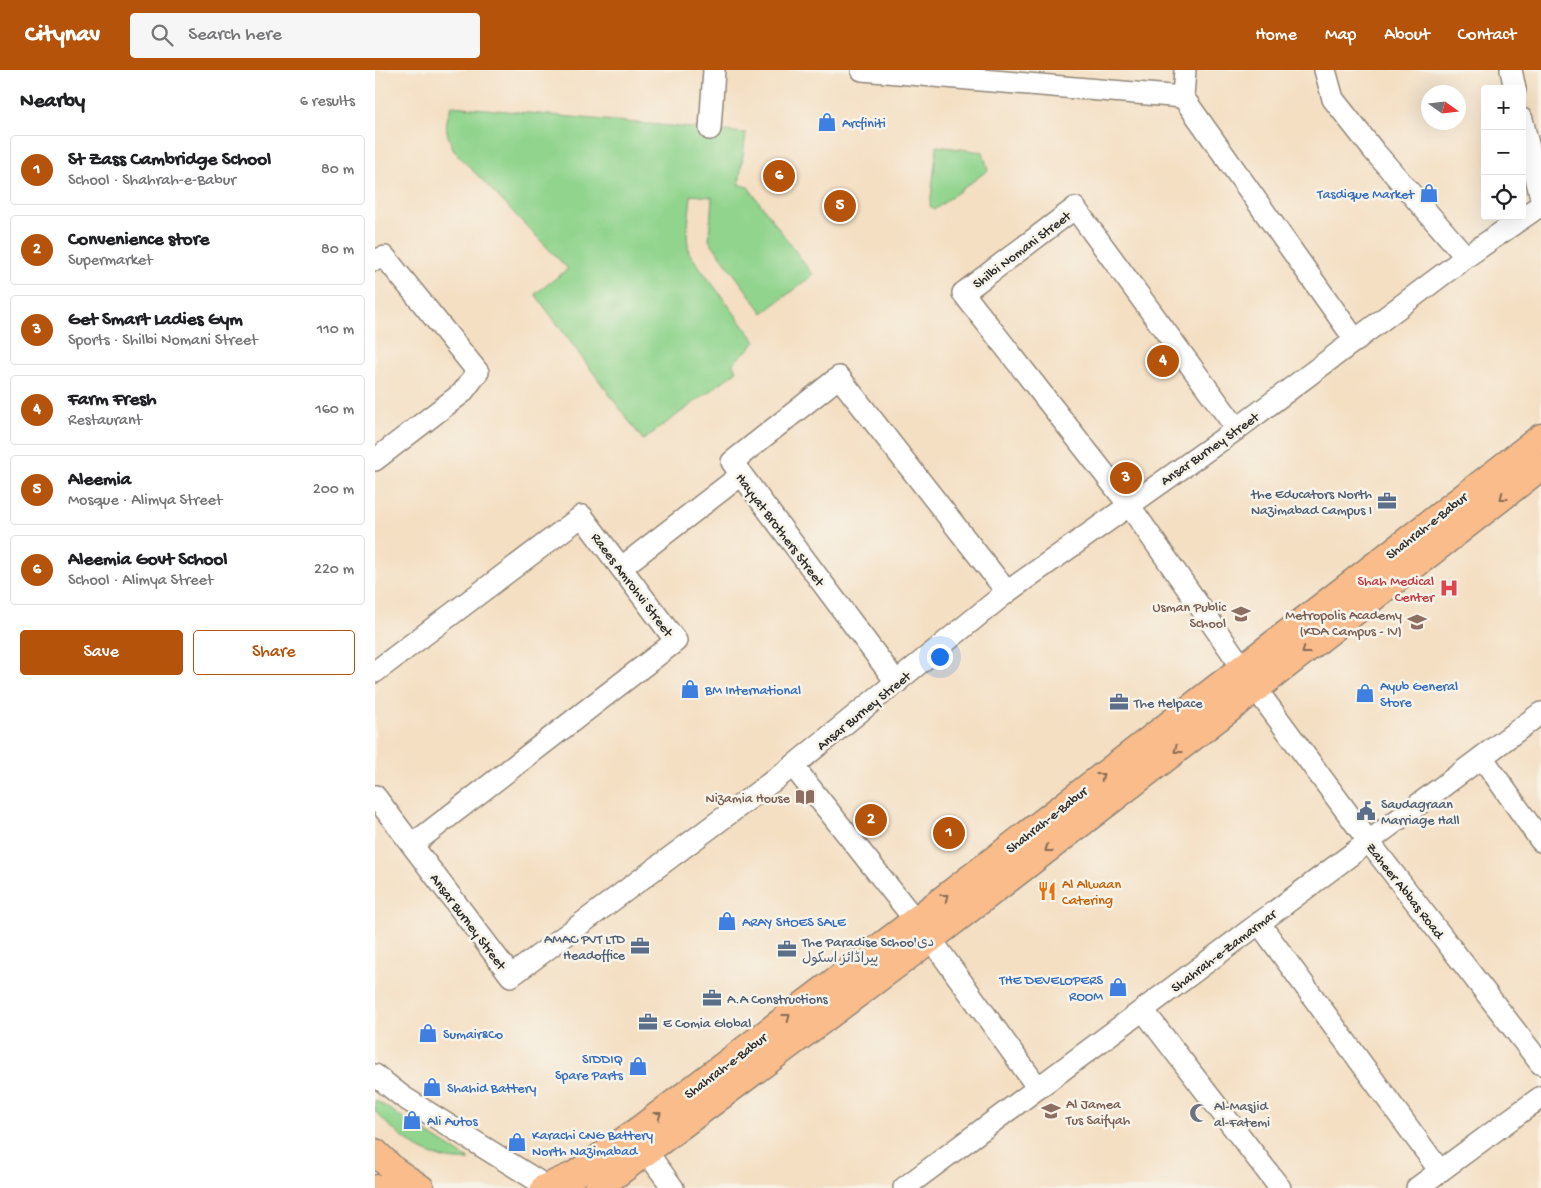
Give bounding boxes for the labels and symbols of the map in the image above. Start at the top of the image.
north arrow [1421,85,1466,130]
shop icon: Arcfiniti [816,111,838,133]
place label: Arcfiniti [842,116,886,133]
pin: 6 [763,157,795,195]
shop icon: Tasdique Market [1418,182,1440,204]
pin: 5 [824,187,856,225]
place label: Tasdique Market [1316,187,1415,204]
street label: Shilbi Nomani Street [970,208,1076,293]
pin: 4 [1147,342,1179,380]
street label: Ansar Burney Street [1158,409,1264,490]
pin: 3 [1110,459,1142,497]
street label: Hayyat Brothers Street [731,471,828,591]
place label: the Educators North Nazimabad Campus I [1250,487,1372,520]
street label: Shahrah-e-Babur [1383,489,1473,564]
office icon: the Educators North Nazimabad Campus I [1376,490,1398,512]
one-way arrow [1499,492,1508,501]
street label: Raees Amrohvi Street [586,530,676,642]
place label: Shah Medical Center [1358,574,1435,607]
hospital icon: Shah Medical Center [1438,577,1460,599]
place label: Usman Public School [1153,600,1227,633]
school or university icon: Usman Public School [1230,603,1252,625]
place label: Metropolis Academy (KDA Campus - IV) [1285,608,1402,641]
school or university icon: Metropolis Academy (KDA Campus - IV) [1406,611,1428,633]
your location [927,644,953,670]
one-way arrow [1301,645,1311,654]
street label: Ansar Burney Street [814,668,916,755]
shop icon: BM International [679,678,701,700]
place label: Ayub General Store [1380,679,1458,712]
shop icon: Ayub General Store [1354,682,1376,704]
place label: BM International [704,683,801,700]
office icon: The Helpace [1108,691,1130,713]
place label: The Helpace [1133,696,1203,713]
one-way arrow [1174,745,1183,753]
one-way arrow [1095,774,1104,782]
street label: Shahrah-e-Babur [1003,783,1093,858]
library icon: Nizamia House [794,786,816,808]
place label: Nizamia House [706,791,791,808]
place label: Saudagraan Marriage Hall [1381,797,1460,830]
public building icon: Saudagraan Marriage Hall [1355,800,1377,822]
pin: 2 [855,801,887,839]
pin: 1 [933,814,965,852]
street label: Zaheer Abbas Road [1361,840,1448,944]
one-way arrow [1044,843,1054,852]
street label: Ansar Burney Street [425,871,510,975]
place label: Al Alwaan Catering [1062,877,1121,910]
restaurant icon: Al Alwaan Catering [1036,880,1058,902]
one-way arrow [939,895,948,903]
street label: Shahrah-e-Zamarmar [1168,906,1281,997]
shop icon: ARAY SHOES SALE [716,910,738,932]
place label: ARAY SHOES SALE [742,915,847,932]
place label: AMAC PVT LTD Headoffice [544,932,626,965]
office icon: AMAC PVT LTD Headoffice [629,935,651,957]
place label: The Paradise Schoolدی پیراڈائز اسکول [801,935,934,968]
office icon: The Paradise Schoolدی پیراڈائز اسکول [776,938,798,960]
place label: THE DEVELOPERS ROOM [998,973,1104,1006]
shop icon: THE DEVELOPERS ROOM [1107,976,1129,998]
office icon: A.A Constructions [701,987,723,1009]
place label: A.A Constructions [727,992,829,1009]
office icon: E Comia Global [637,1011,659,1033]
one-way arrow [781,1014,791,1023]
place label: E Comia Global [663,1016,751,1033]
shop icon: Sumair&Co [417,1022,439,1044]
place label: Sumair&Co [443,1027,503,1044]
street label: Shahrah-e-Babur [682,1030,772,1104]
place label: SIDDIQ Spare Parts [555,1052,624,1085]
shop icon: SIDDIQ Spare Parts [627,1055,649,1077]
shop icon: Shahid Battery [421,1076,443,1098]
place label: Shahid Battery [447,1081,536,1098]
place label: Al Jamea Tus Saifyah [1065,1097,1131,1130]
place label: Al-Masjid al-Fatemi [1214,1099,1270,1132]
school or university icon: Al Jamea Tus Saifyah [1040,1100,1062,1122]
mosque icon: Al-Masjid al-Fatemi [1188,1102,1210,1124]
shop icon: Ali Autos [401,1109,423,1131]
one-way arrow [652,1112,662,1121]
place label: Ali Autos [427,1114,479,1131]
place label: Karachi CNG Battery North Nazimabad [532,1128,653,1161]
shop icon: Karachi CNG Battery North Nazimabad [506,1131,528,1153]

